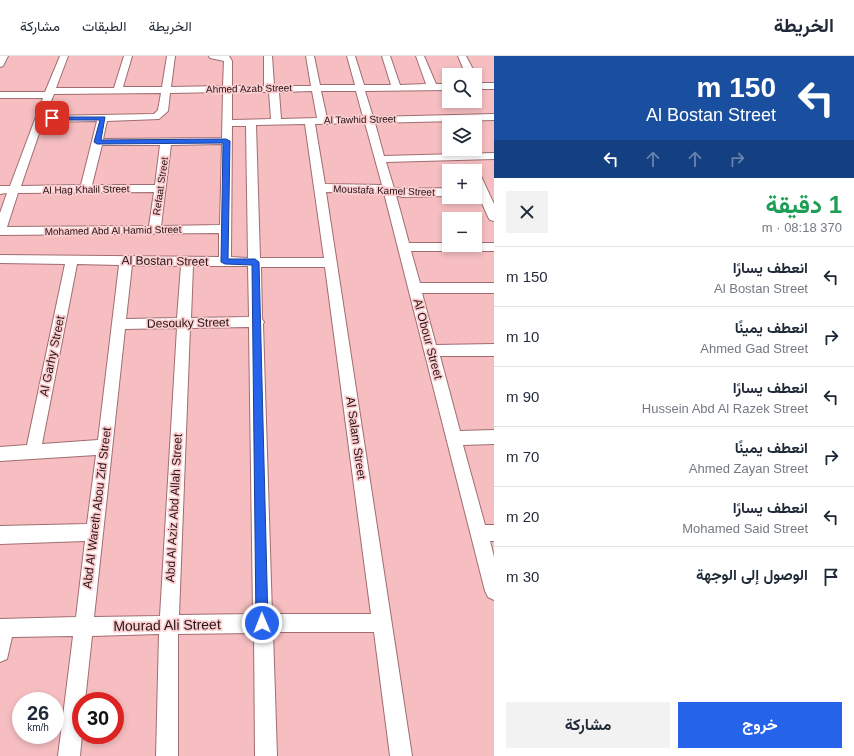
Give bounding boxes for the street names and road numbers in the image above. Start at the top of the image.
street label: Ahmed Azab Street [206,82,292,95]
street label: Al Tawhid Street [324,113,396,126]
street label: Refaat Street [151,156,170,216]
street label: Al Hag Khalil Street [43,183,130,196]
street label: Moustafa Kamel Street [333,183,435,198]
street label: Mohamed Abd Al Hamid Street [45,224,182,237]
street label: Al Bostan Street [122,253,209,269]
street label: Al Obour Street [411,297,446,381]
street label: Al Garhy Street [37,314,68,398]
street label: Desouky Street [147,315,230,331]
street label: Al Salam Street [343,396,369,481]
street label: Abd Al Wareth Abou Zid Street [80,426,114,589]
street label: Abd Al Aziz Abd Allah Street [163,433,185,583]
street label: Mourad Ali Street [113,616,221,634]

